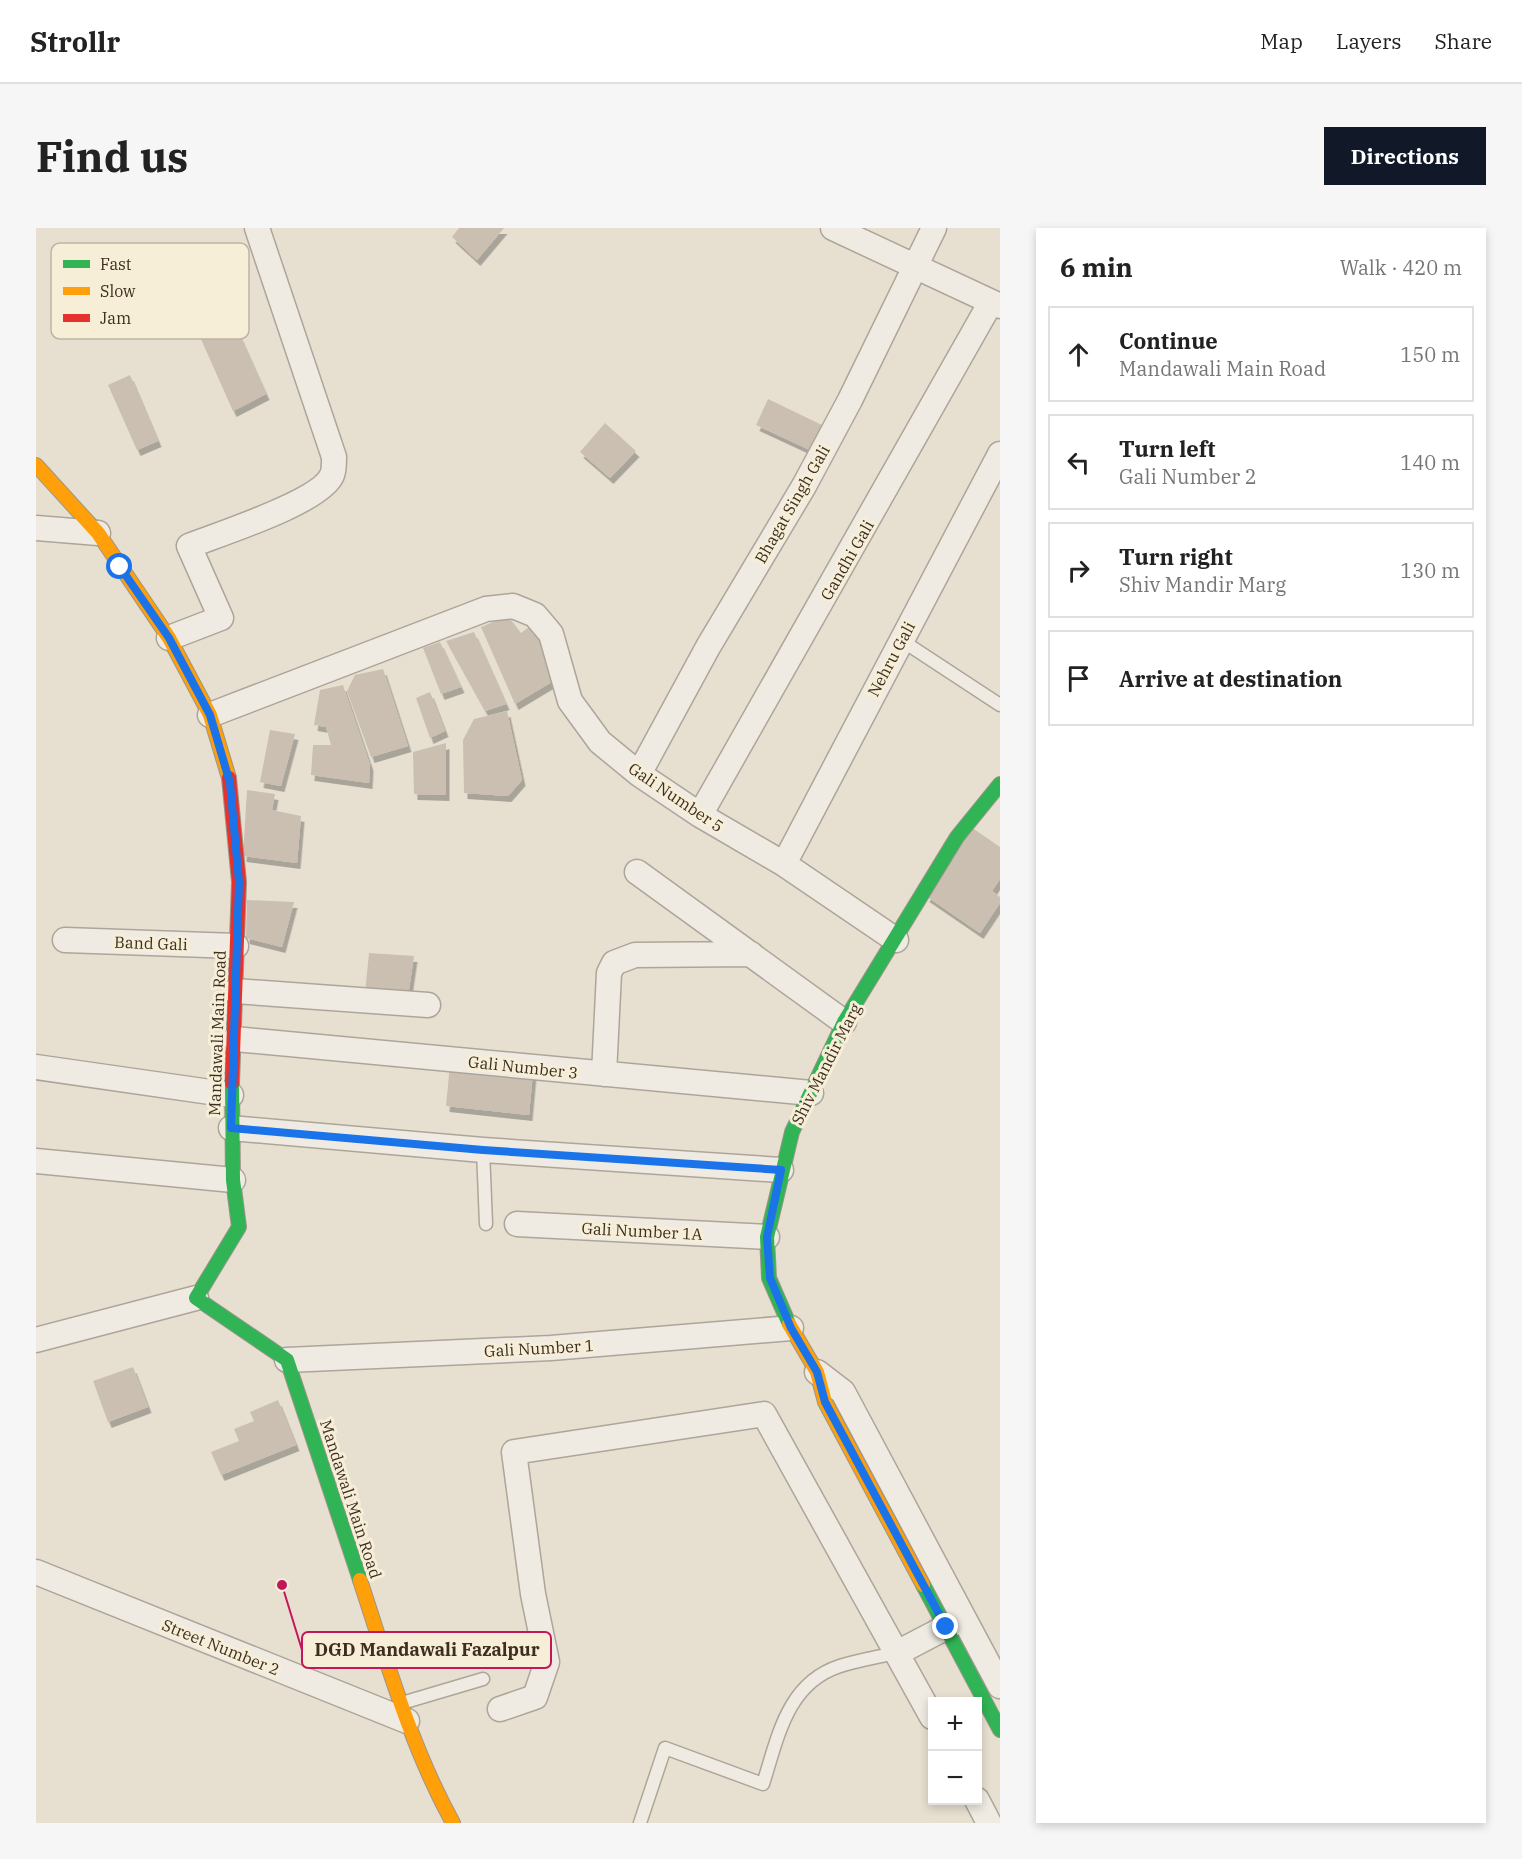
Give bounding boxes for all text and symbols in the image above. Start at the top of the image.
text: Strollr [30,23,120,60]
text: Map [1260,27,1303,55]
text: Layers [1336,27,1402,55]
text: Share [1435,27,1492,55]
button: Directions [1324,127,1486,185]
text: Find us [36,129,188,184]
legend [51,243,249,339]
text: 6 min [1060,250,1133,284]
text: Fast [100,254,132,274]
text: Walk · 420 m [1340,254,1462,281]
text: Slow [100,281,136,301]
text: Jam [100,308,131,328]
text: Continue [1119,326,1218,355]
icon: ahead [1062,338,1095,371]
text: 150 m [1400,341,1460,368]
text: Mandawali Main Road [1119,355,1326,382]
text: Turn left [1119,434,1215,463]
street label: Bhagat Singh Gali [750,441,834,567]
icon: left [1062,446,1095,479]
text: 140 m [1400,449,1460,476]
text: Gali Number 2 [1119,463,1257,490]
street label: Gandhi Gali [816,516,878,604]
text: Turn right [1119,542,1233,571]
route start [106,553,132,579]
icon: right [1062,554,1095,587]
text: 130 m [1400,557,1460,584]
text: Shiv Mandir Marg [1119,571,1286,598]
street label: Nehru Gali [863,618,919,700]
icon: arrive [1062,662,1095,695]
text: Arrive at destination [1119,664,1342,693]
street label: Gali Number 5 [625,758,727,836]
street label: Band Gali [114,932,188,954]
street label: Mandawali Main Road [204,950,230,1116]
street label: Shiv Mandir Marg [787,1000,865,1128]
street label: Gali Number 3 [467,1051,579,1083]
street label: Gali Number 1A [581,1218,703,1244]
street label: Gali Number 1 [483,1335,595,1361]
street label: Mandawali Main Road [316,1417,386,1581]
route end [932,1613,958,1639]
street label: Street Number 2 [159,1614,283,1680]
callout: DGD Mandawali Fazalpur [302,1632,551,1668]
text: DGD Mandawali Fazalpur [314,1638,540,1661]
map controls [928,1697,982,1805]
button: + [928,1697,982,1751]
button: − [928,1751,982,1805]

